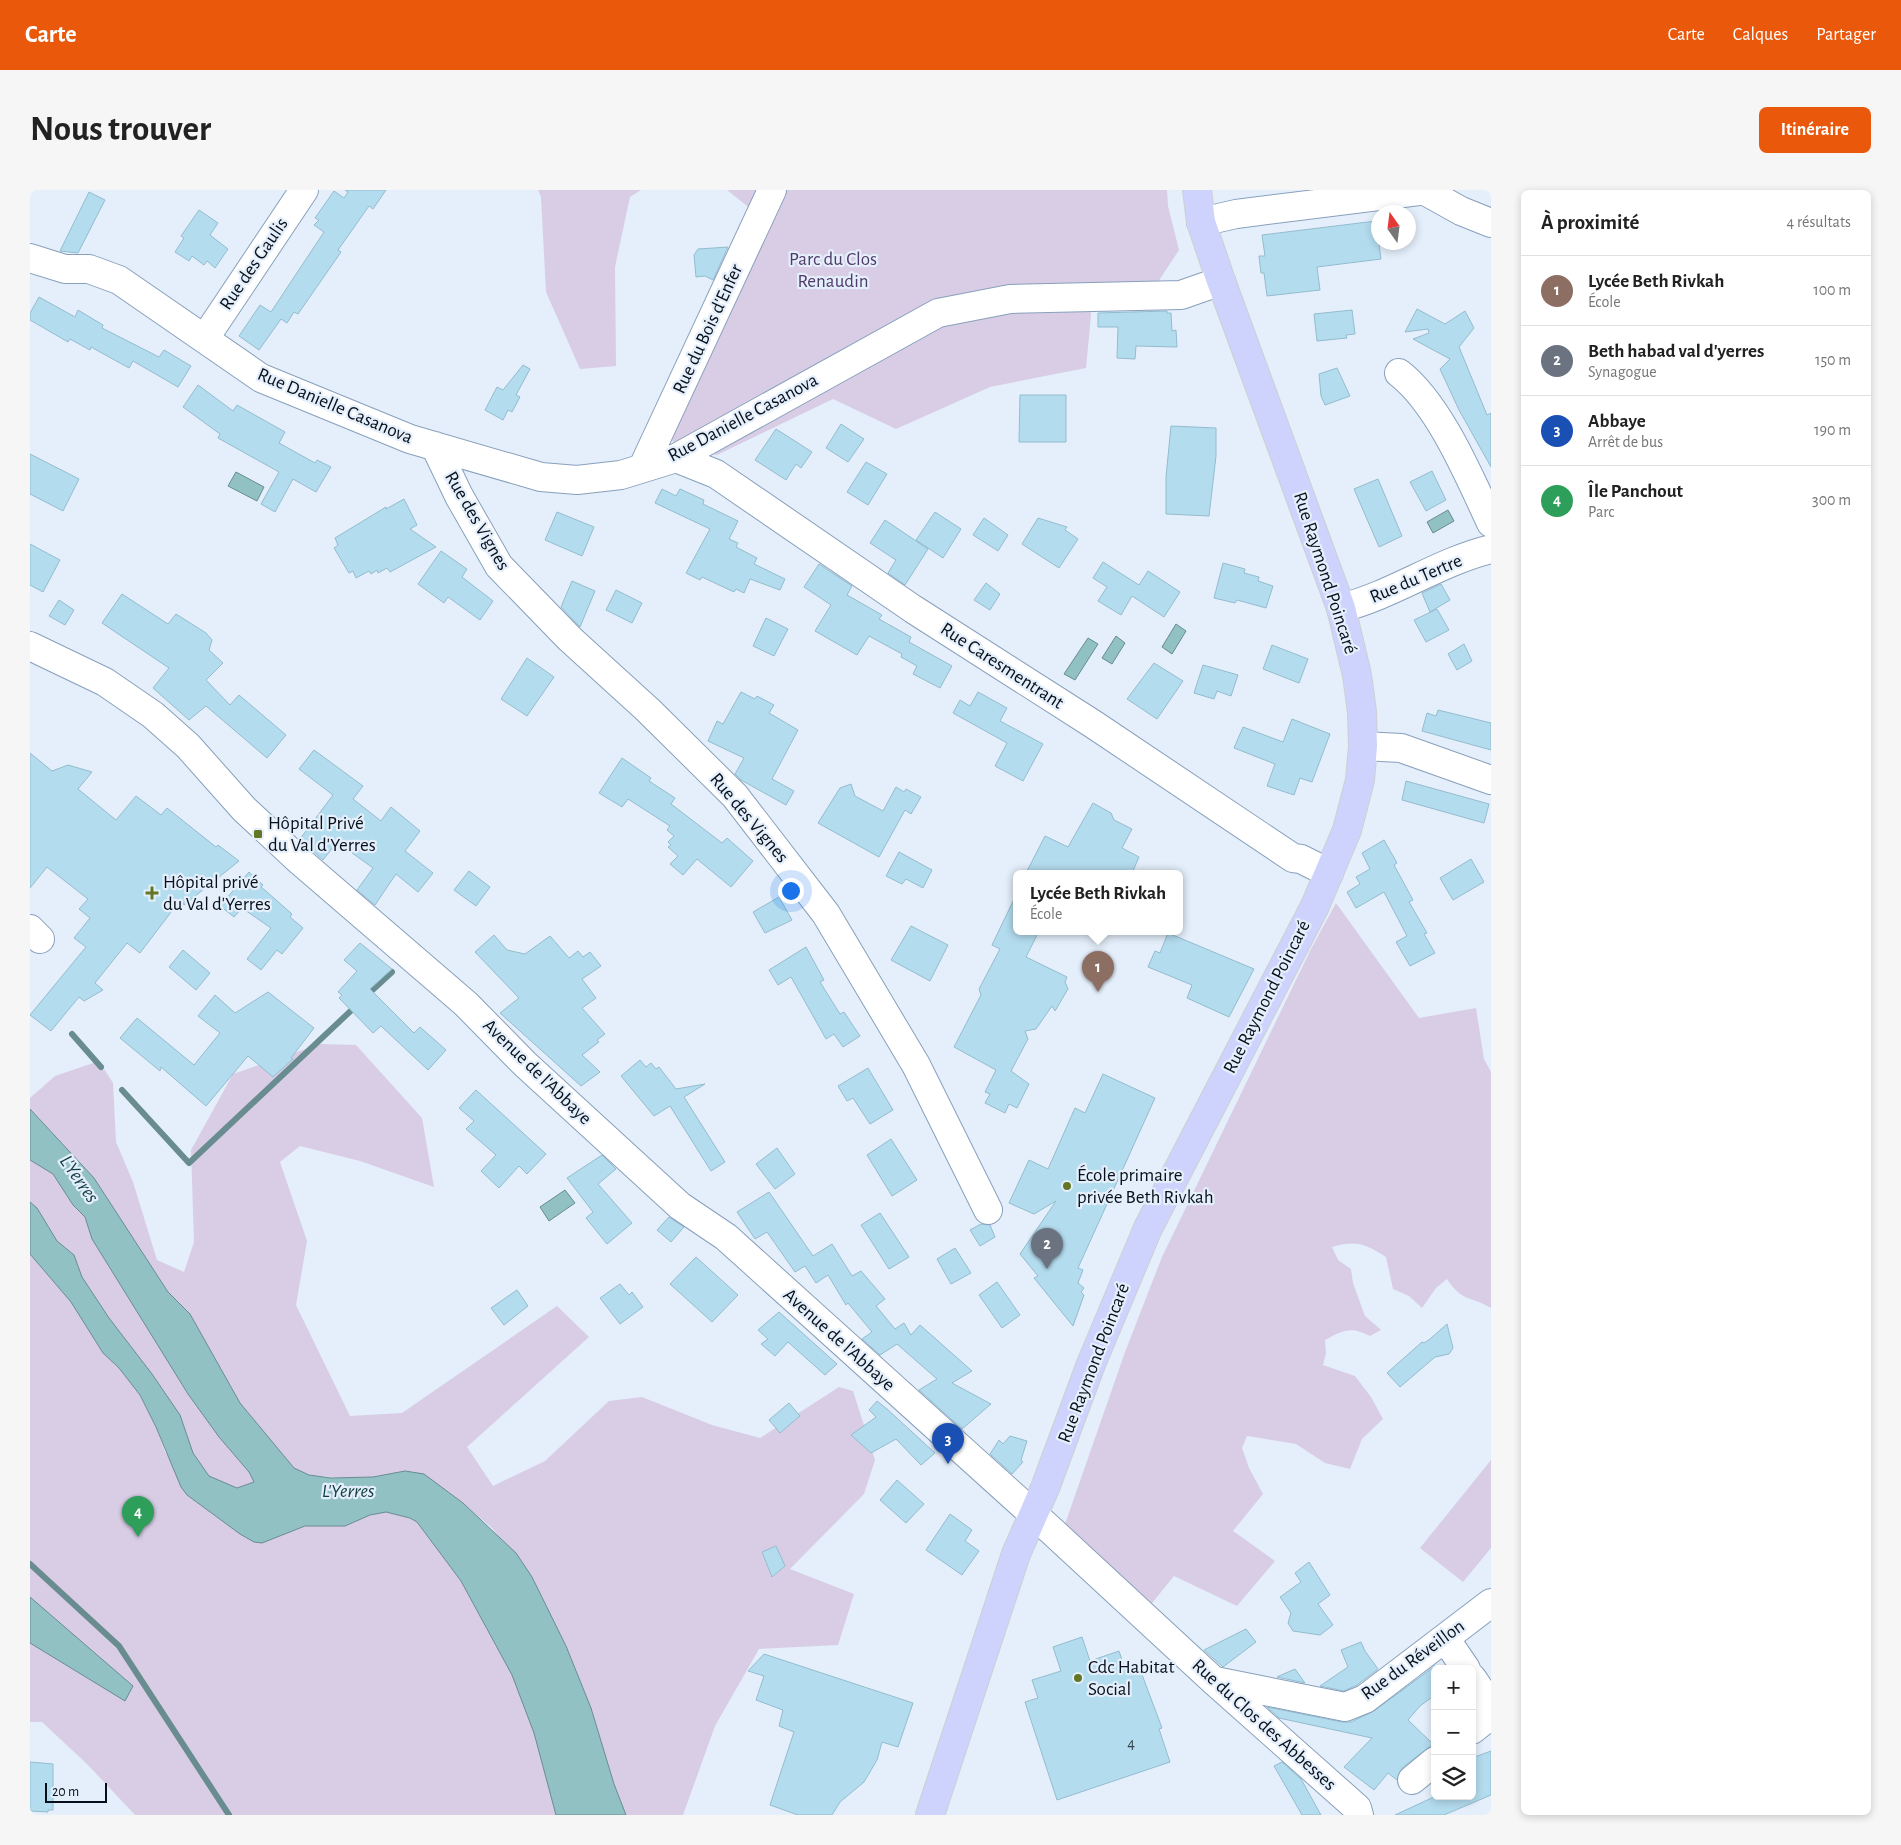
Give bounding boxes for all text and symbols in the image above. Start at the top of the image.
text: Carte [25,23,77,47]
text: Carte [1668,26,1705,44]
text: Calques [1733,26,1788,44]
text: Partager [1816,26,1876,44]
button: Itinéraire [1759,107,1871,153]
text: Nous trouver [30,112,211,147]
north arrow [1371,205,1416,250]
text: À proximité [1541,212,1639,233]
text: 4 résultats [1787,214,1851,230]
street label: Rue des Gaulis [216,215,292,313]
park label: Parc du Clos Renaudin [789,250,877,291]
street label: Rue du Bois d'Enfer [670,261,746,397]
text: Lycée Beth Rivkah [1588,272,1724,291]
text: 1 [1554,282,1560,298]
text: 100 m [1813,282,1851,298]
text: École [1588,294,1621,310]
text: Beth habad val d'yerres [1588,342,1764,361]
text: 2 [1553,352,1561,368]
text: 150 m [1815,352,1851,368]
text: Synagogue [1588,364,1657,380]
street label: Rue Danielle Casanova [255,365,416,447]
street label: Rue Danielle Casanova [665,370,821,466]
text: Abbaye [1588,412,1646,431]
text: 3 [1554,422,1560,438]
text: 190 m [1814,422,1851,438]
text: Arrêt de bus [1588,434,1663,450]
street label: Rue des Vignes [441,468,513,574]
text: Île Panchout [1588,482,1683,501]
street label: Rue Raymond Poincaré [1290,490,1360,656]
text: 4 [1553,492,1561,508]
text: 300 m [1812,492,1851,508]
text: Parc [1588,504,1614,520]
street label: Rue du Tertre [1367,551,1465,607]
street label: Rue Caresmentrant [937,619,1067,713]
street label: Rue des Vignes [706,770,792,866]
place label: Hôpital Privé du Val d'Yerres [268,814,376,855]
marker: Hôpital Privé du Val d'Yerres [252,828,264,840]
popup [1013,870,1183,935]
place label: Hôpital privé du Val d'Yerres [163,873,271,914]
your location [778,878,804,904]
text: Lycée Beth Rivkah [1030,884,1166,903]
marker: Hôpital privé du Val d'Yerres [145,886,159,900]
text: École [1030,906,1062,922]
street label: Rue Raymond Poincaré [1220,917,1314,1077]
pin: 1 [1082,951,1114,992]
street label: Avenue de l'Abbaye [479,1016,595,1128]
water label: L'Yerres [56,1152,103,1207]
place label: École primaire privée Beth Rivkah [1077,1164,1214,1207]
marker: École primaire privée Beth Rivkah [1061,1180,1073,1192]
pin: 2 [1031,1228,1063,1269]
street label: Rue Raymond Poincaré [1055,1281,1133,1445]
street label: Avenue de l'Abbaye [780,1285,898,1395]
pin: 3 [932,1423,964,1464]
water label: L'Yerres [322,1481,375,1501]
pin: 4 [122,1496,154,1537]
street label: Rue du Réveillon [1358,1616,1468,1704]
street label: Rue du Clos des Abbesses [1188,1656,1340,1794]
place label: Cdc Habitat Social [1088,1658,1174,1699]
map controls [1431,1665,1476,1800]
button: + [1431,1665,1476,1710]
marker: Cdc Habitat Social [1072,1672,1084,1684]
button: − [1431,1710,1476,1755]
house number: 4 [1127,1735,1135,1751]
button: layers [1431,1755,1476,1800]
scale bar [45,1780,108,1803]
text: 20 m [52,1785,79,1799]

